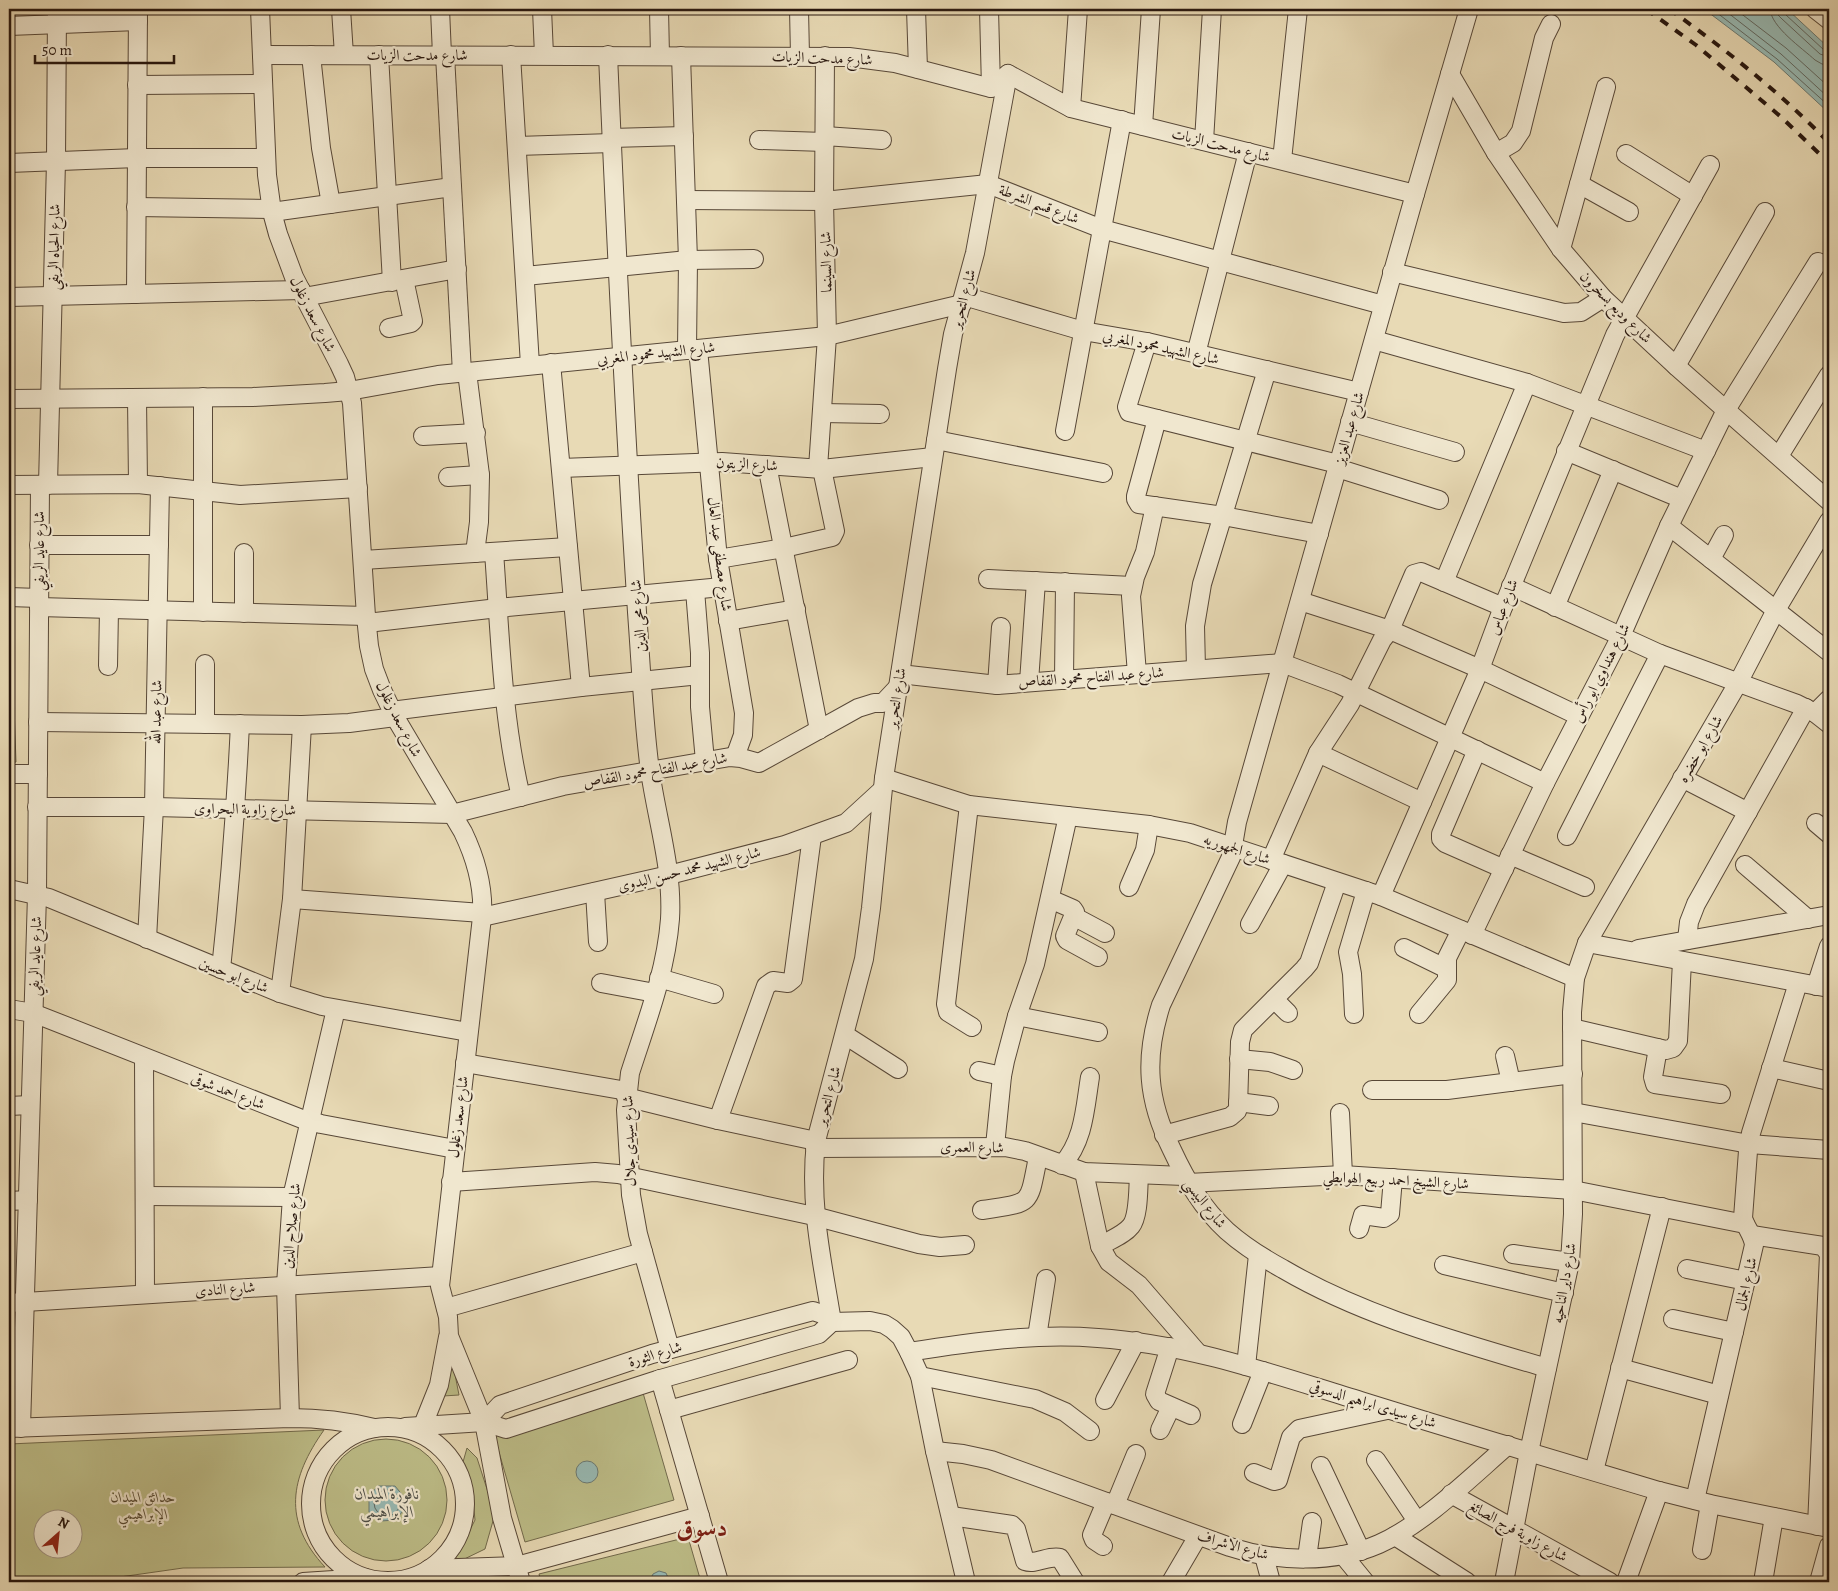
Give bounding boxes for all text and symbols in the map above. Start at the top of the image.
scale bar [35,32,174,64]
text: 50 m [42,40,72,60]
street label: شارع مدحت الزيات [367,45,467,68]
street label: شارع مدحت الزيات [771,46,873,73]
street label: شارع مدحت الزيات [1169,123,1272,170]
street label: شارع قسم الشرطة [994,179,1082,233]
street label: شارع الحياه الريفي [43,204,69,290]
street label: شارع السينما [815,231,840,293]
street label: شارع التحرير [945,267,983,334]
street label: شارع وديع بسخرون [1573,267,1656,350]
street label: شارع سعد زغلول [283,273,341,357]
street label: شارع الشهيد محمود المغربي [1100,325,1221,372]
street label: شارع الشهيد محمود المغربي [596,337,716,372]
street label: شارع عبد العزيز [1329,389,1372,469]
street label: شارع الزيتون [715,452,778,479]
street label: شارع مصطفى عبد العال [700,496,737,613]
street label: شارع عايد الريفي [29,511,53,591]
street label: شارع عباس [1483,576,1526,639]
street label: شارع محى الدين [625,579,654,653]
street label: شارع هنداوي ابو رأس [1566,620,1637,727]
street label: شارع عبد الفتاح محمود القفاص [1017,662,1165,695]
street label: شارع التحرير [881,666,914,732]
street label: شارع سعد زغلول [369,678,427,762]
street label: شارع عبد الله [143,680,170,744]
street label: شارع ابو خضره [1673,712,1730,788]
street label: شارع عبد الفتاح محمود القفاص [581,747,729,795]
street label: شارع زاوية البحراوى [194,798,296,823]
street label: شارع الجمهوريه [1200,829,1273,872]
street label: شارع الشهيد محمد حسن البدوى [615,842,763,899]
street label: شارع عايد الريفي [24,916,50,997]
street label: شارع ابو حسين [195,952,272,1001]
street label: شارع التحرير [810,1064,848,1131]
street label: شارع احمد شوقى [187,1068,268,1117]
street label: شارع سعد زغلول [443,1075,476,1160]
street label: شارع سيدى جلال [617,1095,644,1187]
street label: شارع العمرى [940,1136,1004,1161]
street label: شارع الشيخ احمد ربيع الهوابطي [1322,1166,1470,1198]
street label: شارع البيسي [1176,1174,1231,1235]
street label: شارع صلاح الدين [277,1182,308,1270]
street label: شارع داير الناحيه [1547,1241,1584,1325]
street label: شارع الجمال [1730,1255,1765,1313]
street label: شارع النادى [194,1277,256,1304]
street label: شارع الثورة [626,1336,685,1375]
street label: شارع سيدى ابراهيم الدسوقي [1306,1375,1439,1438]
water label: نافورة الميدان الإبراهيمي [354,1483,420,1527]
park label: حدائق الميدان الإبراهيمي [110,1487,176,1528]
street label: شارع زاوية فرج الصائغ [1463,1495,1571,1570]
north arrow [32,1508,82,1558]
district label: دسوق [676,1511,728,1545]
text: N [55,1512,73,1534]
street label: شارع الاشراف [1194,1525,1271,1568]

